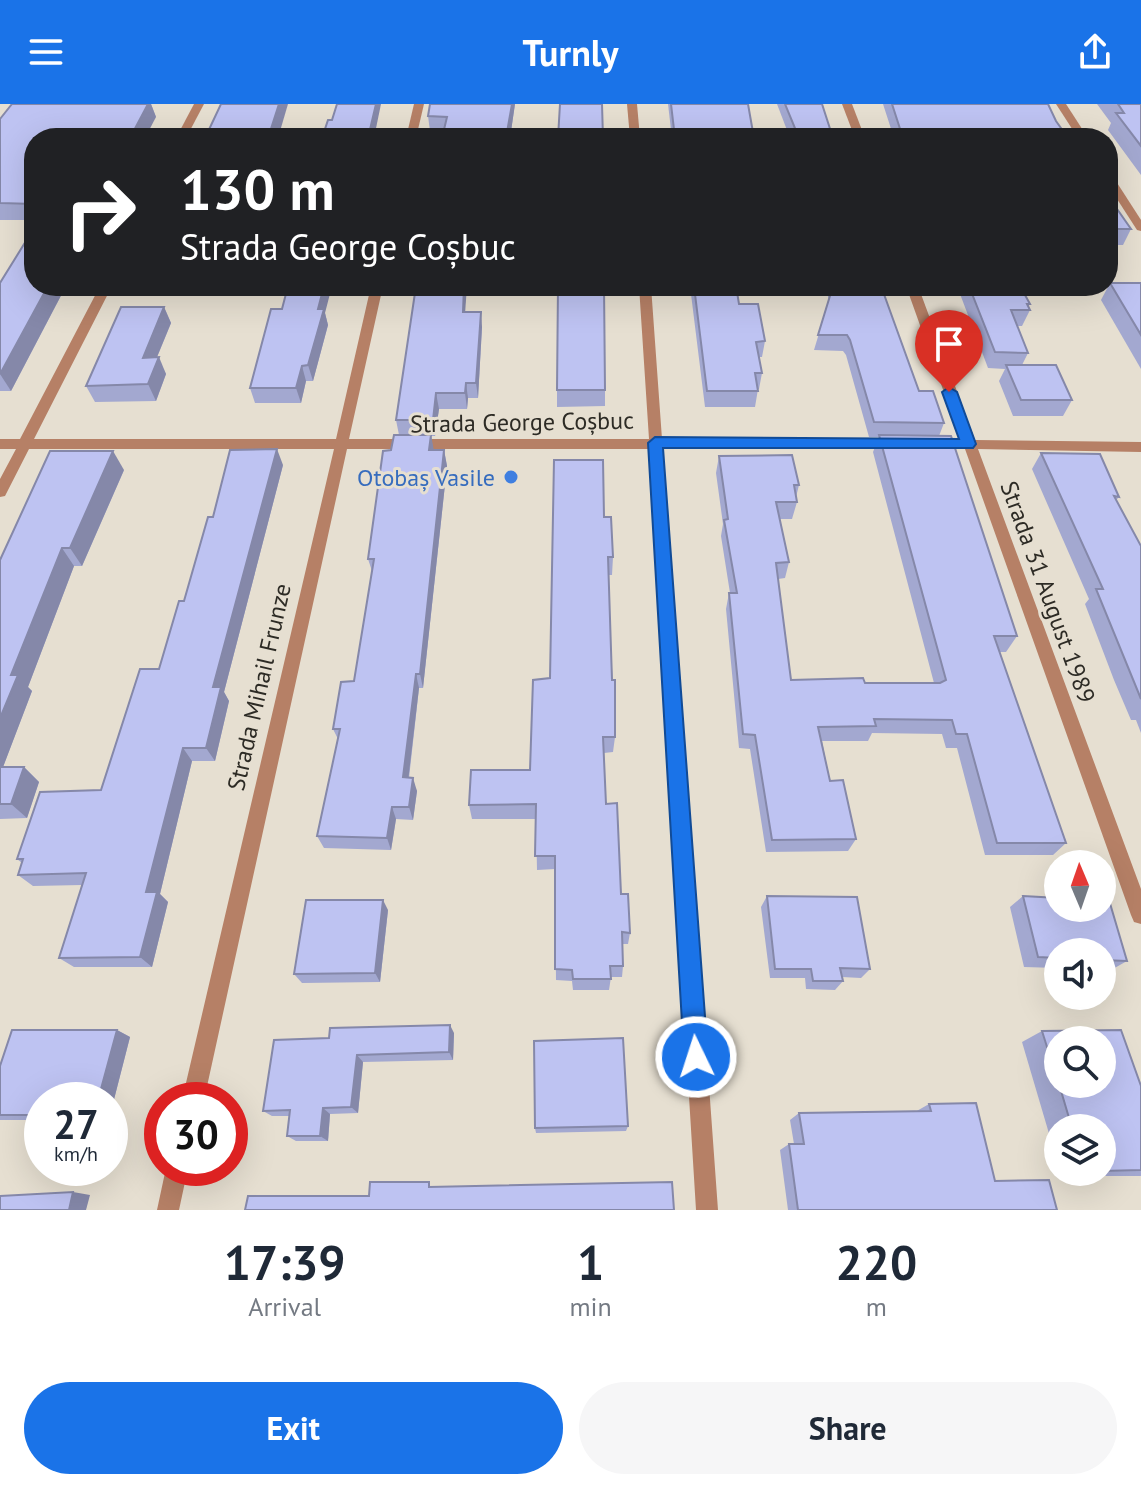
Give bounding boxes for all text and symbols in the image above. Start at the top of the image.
text: Turnly [522,29,619,76]
icon: menu [24,30,68,74]
icon: share [1073,30,1117,74]
text: 130 m [180,153,335,225]
icon: right [48,160,152,264]
text: Strada George Coșbuc [180,223,516,270]
pin [915,310,983,392]
icon: arrive [927,322,971,366]
street label: Strada George Coșbuc [410,405,634,439]
place label: Otobaș Vasile [357,462,495,493]
marker: Otobaș Vasile [502,468,520,486]
street label: Strada 31 August 1989 [993,477,1103,707]
street label: Strada Mihail Frunze [220,580,298,794]
north arrow [1044,850,1116,922]
map controls [1044,850,1116,1186]
button: sound [1044,938,1116,1010]
position arrow [654,1015,738,1099]
button: search [1044,1026,1116,1098]
speed limit sign: 30 [144,1082,248,1186]
text: 27 [53,1098,99,1150]
button: layers [1044,1114,1116,1186]
text: km/h [54,1141,98,1167]
text: 17:39 [224,1231,346,1293]
text: 1 [577,1231,604,1293]
text: 220 [836,1231,917,1293]
text: Arrival [248,1290,321,1323]
text: min [569,1290,612,1323]
text: m [866,1290,887,1323]
button: Exit [24,1382,563,1474]
button: Share [579,1382,1117,1474]

